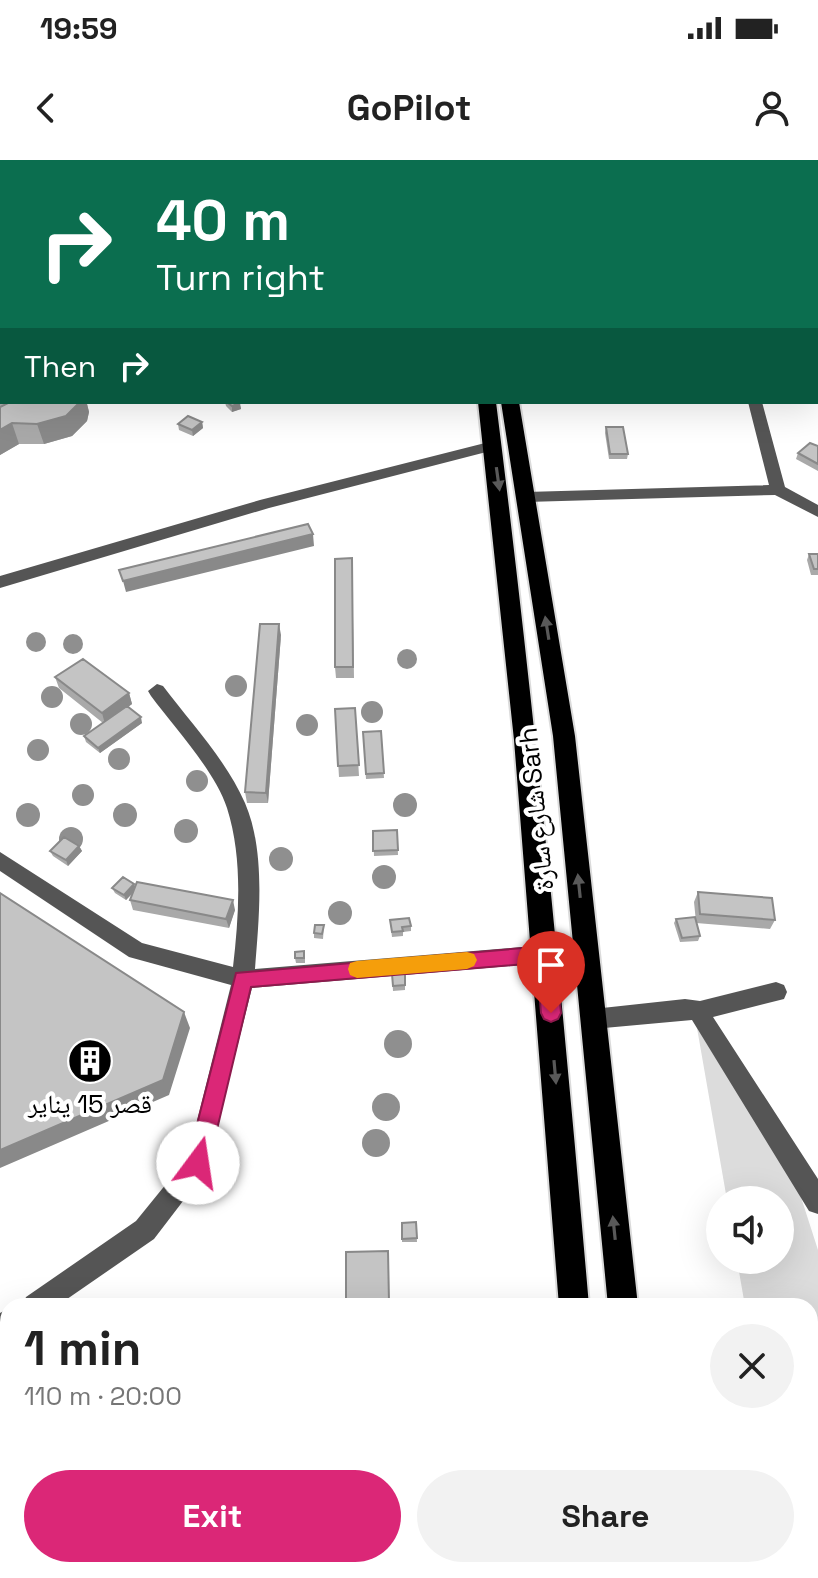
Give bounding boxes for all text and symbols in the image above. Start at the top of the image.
text: 19:59 [40,9,118,48]
text: GoPilot [347,85,471,131]
icon: back [24,86,68,130]
icon: person [750,86,794,130]
text: 40 m [156,185,290,256]
icon: right [24,192,128,296]
text: Turn right [156,255,325,301]
icon: right [112,344,156,388]
text: Then [24,347,96,386]
one-way arrow [492,467,505,492]
one-way arrow [540,616,553,641]
street label: شارع سارة Sarh [511,726,561,892]
one-way arrow [572,873,585,898]
pin [517,931,585,1013]
icon: arrive [529,943,573,987]
building icon: قصر 15 يناير [66,1037,114,1085]
one-way arrow [549,1060,562,1085]
place label: قصر 15 يناير [27,1087,152,1121]
position arrow [156,1121,240,1205]
map controls [706,1186,794,1274]
button: sound [706,1186,794,1274]
one-way arrow [608,1216,621,1241]
text: 1 min [24,1318,141,1379]
button: close [710,1324,794,1408]
text: 110 m · 20:00 [24,1379,182,1413]
button: Exit [24,1470,401,1562]
button: Share [417,1470,794,1562]

